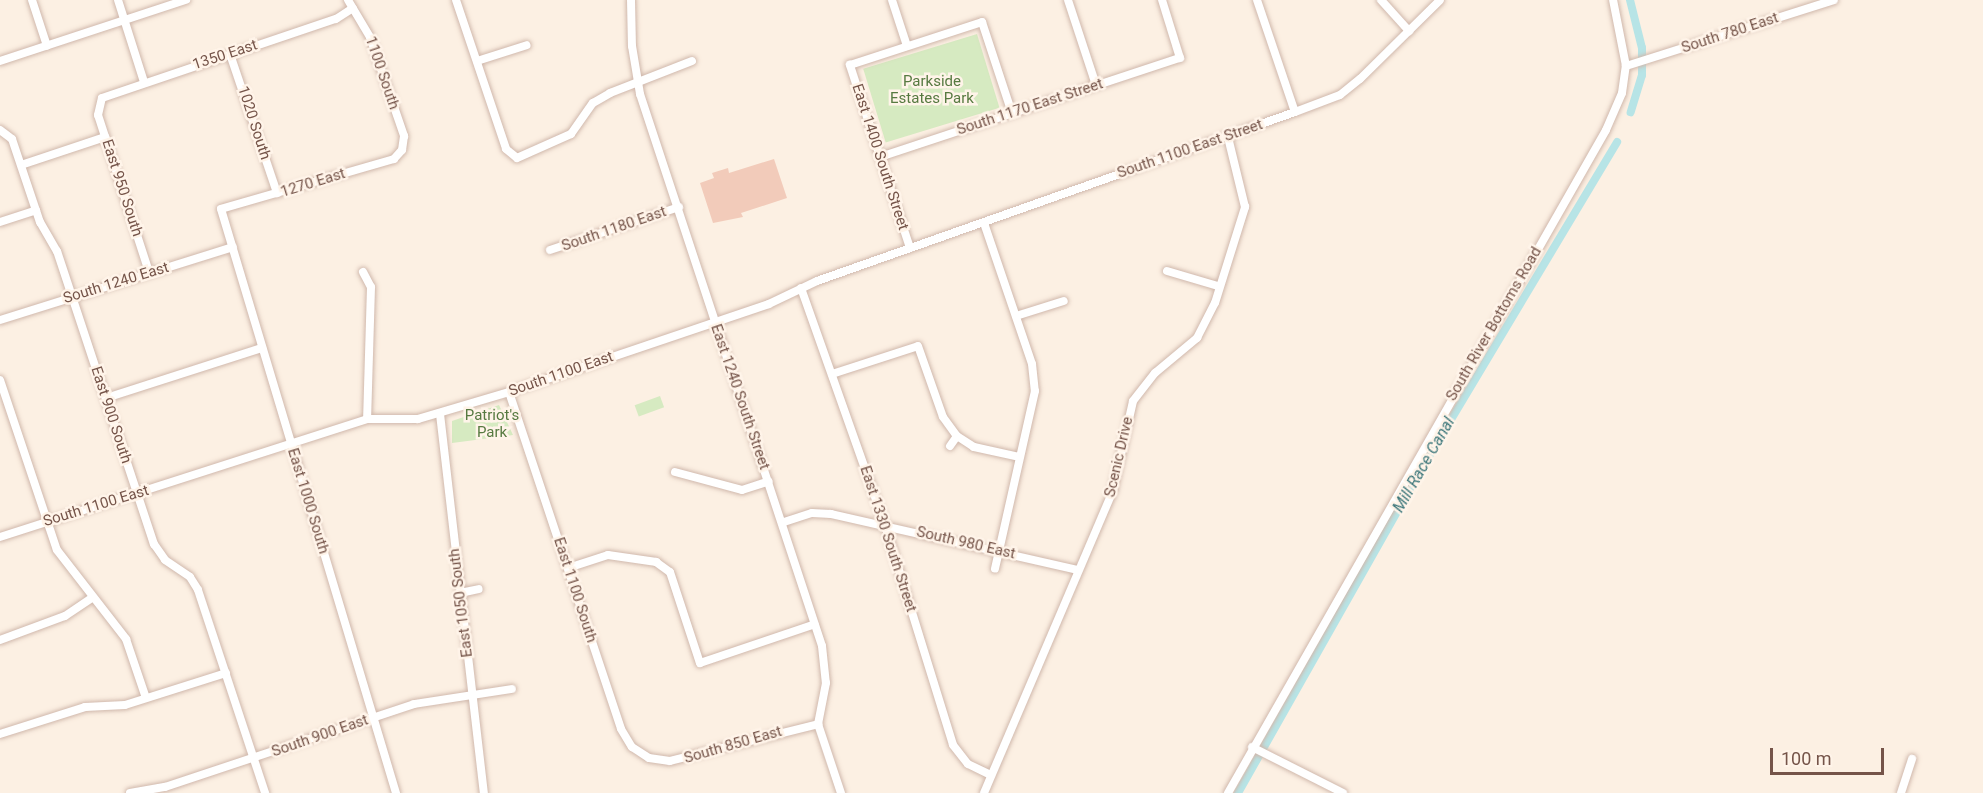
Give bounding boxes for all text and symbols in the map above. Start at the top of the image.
street label: South 780 East [1679,9,1781,57]
street label: 1100 South [361,34,403,112]
street label: 1350 East [190,36,260,74]
park label: Parkside Estates Park [890,72,974,107]
street label: South 1170 East Street [955,75,1105,139]
street label: East 1400 South Street [848,82,912,232]
street label: 1020 South [234,84,274,162]
street label: South 1100 East Street [1115,116,1265,182]
street label: East 950 South [98,137,146,239]
street label: 1270 East [278,165,348,201]
street label: South 1180 East [559,203,669,255]
street label: South River Bottoms Road [1443,244,1545,404]
street label: South 1240 East [61,258,171,308]
street label: East 1240 South Street [707,322,773,472]
street label: South 1100 East [506,348,616,400]
street label: East 900 South [87,364,135,466]
park label: Patriot's Park [465,406,519,441]
water label: Mill Race Canal [1389,414,1459,516]
street label: Scenic Drive [1101,415,1137,499]
street label: East 1000 South [283,446,333,556]
street label: East 1330 South Street [856,464,920,614]
street label: South 1100 East [41,481,151,531]
street label: South 980 East [915,523,1017,563]
street label: East 1100 South [550,535,600,645]
street label: East 1050 South [445,548,477,658]
street label: South 900 East [269,711,371,761]
street label: South 850 East [682,722,784,768]
scale bar [1773,736,1887,774]
text: 100 m [1781,748,1832,769]

